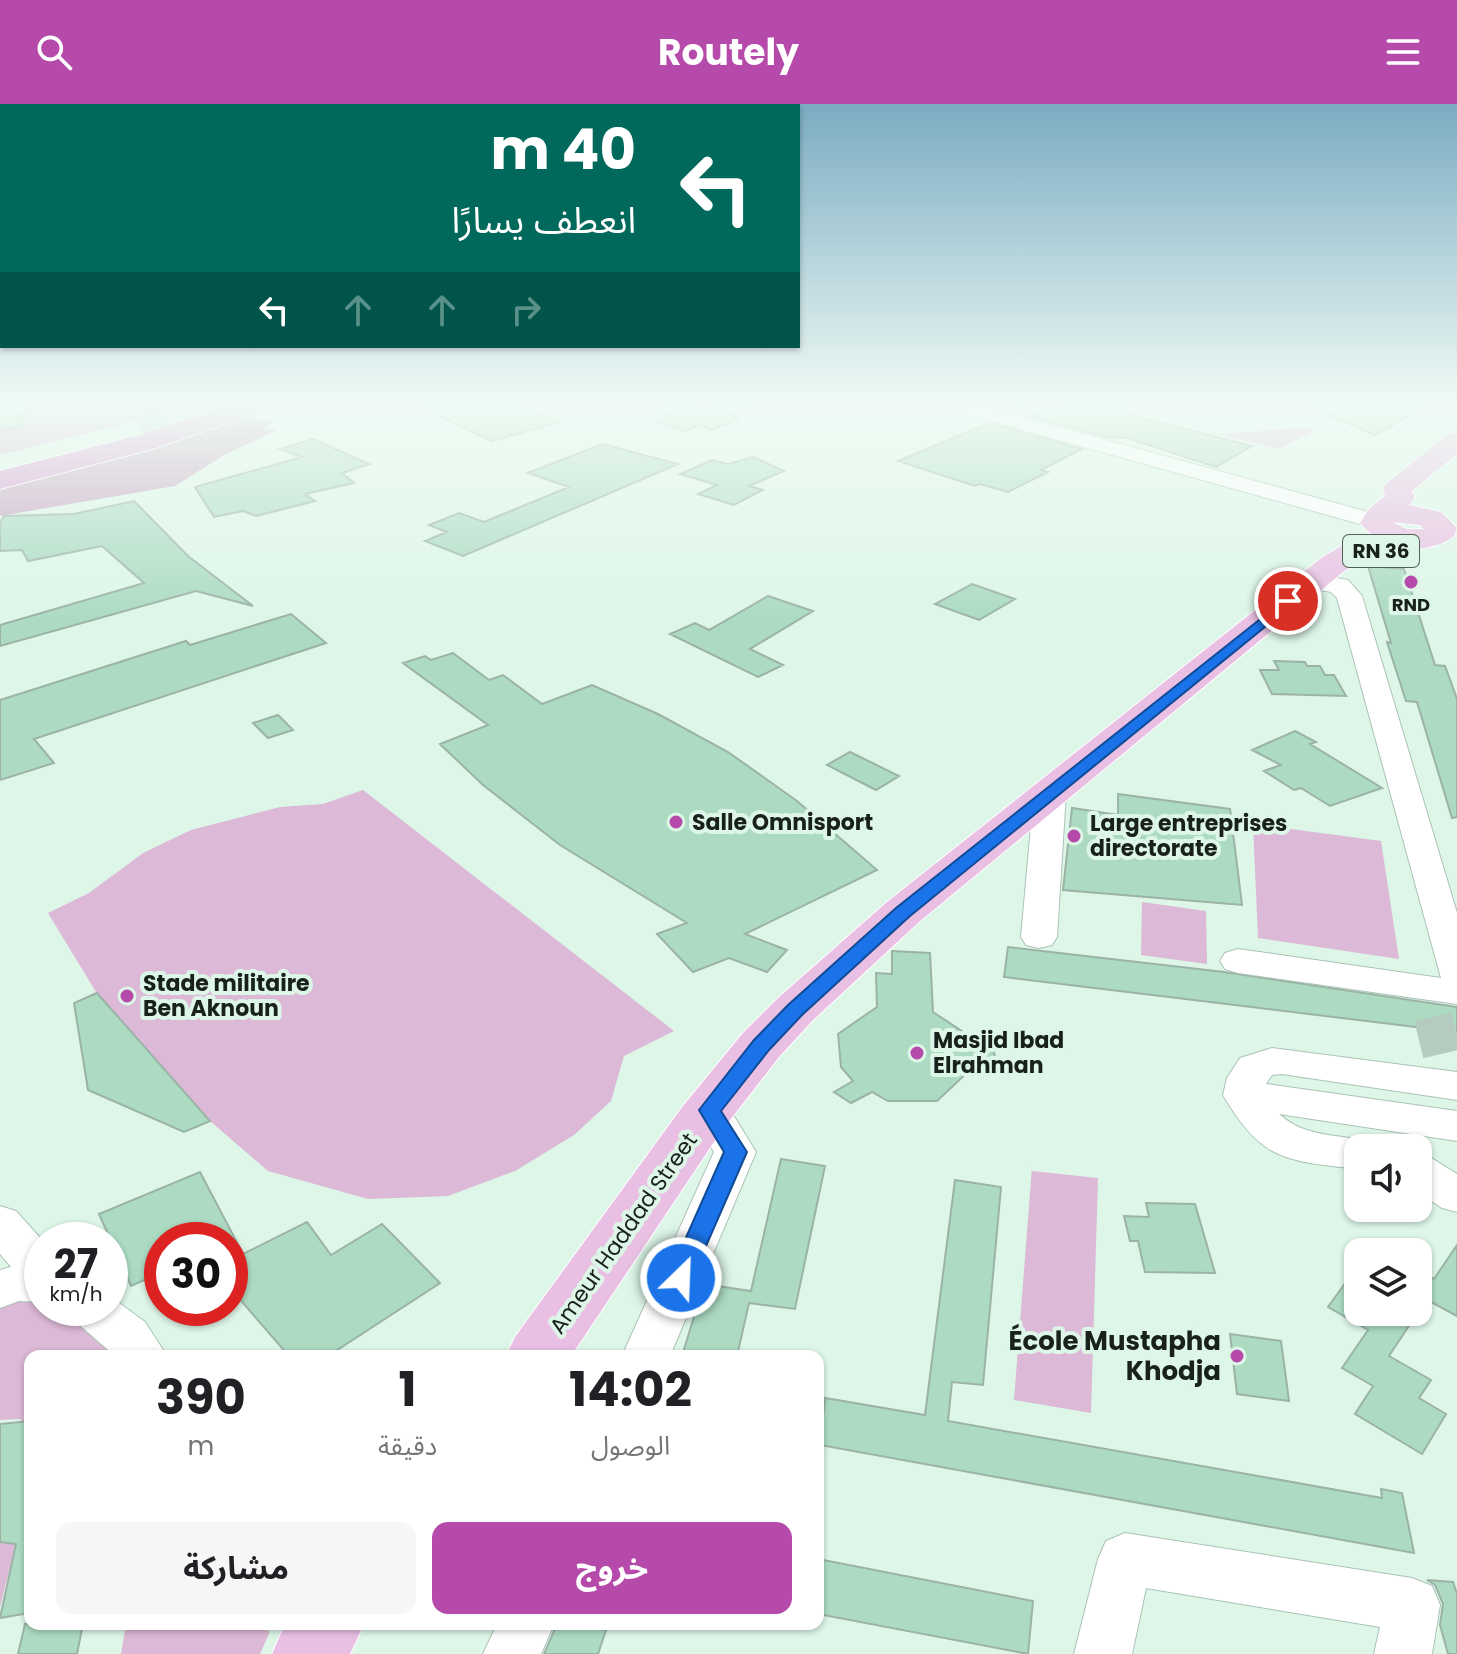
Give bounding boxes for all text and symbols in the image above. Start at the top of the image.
text: Routely [658,27,799,78]
icon: search [32,30,76,74]
icon: menu [1381,30,1425,74]
text: 40 m [490,110,636,189]
icon: left [664,136,768,240]
text: انعطف يسارًا [452,195,636,246]
icon: left [252,288,296,332]
icon: ahead [336,288,380,332]
icon: ahead [420,288,464,332]
icon: right [504,288,548,332]
road number: RN 36 [1343,535,1419,567]
pin [1254,567,1322,635]
marker: RND [1402,573,1420,591]
icon: arrive [1266,579,1310,623]
place label: RND [1392,592,1430,617]
place label: Salle Omnisport [692,807,873,838]
place label: Large entreprises directorate [1090,808,1287,864]
marker: Salle Omnisport [667,813,685,831]
marker: Large entreprises directorate [1065,827,1083,845]
place label: Stade militaire Ben Aknoun [143,968,310,1024]
marker: Stade militaire Ben Aknoun [118,987,136,1005]
place label: Masjid Ibad Elrahman [933,1025,1064,1081]
marker: Masjid Ibad Elrahman [908,1044,926,1062]
street label: Ameur Haddad Street [542,1126,705,1340]
map controls [1344,1134,1432,1326]
button: sound [1344,1134,1432,1222]
speed limit sign: 30 [144,1222,248,1326]
text: 27 [54,1236,98,1292]
position arrow [639,1236,723,1320]
button: layers [1344,1238,1432,1326]
text: km/h [49,1280,103,1308]
place label: École Mustapha Khodja [1009,1323,1221,1389]
marker: École Mustapha Khodja [1228,1347,1246,1365]
text: 1 [398,1356,417,1423]
text: 14:02 [569,1356,692,1423]
text: 390 [156,1364,246,1431]
text: m [188,1428,214,1464]
text: دقيقة [378,1428,437,1464]
text: الوصول [591,1428,670,1464]
button: مشاركة [56,1522,416,1614]
button: خروج [432,1522,792,1614]

